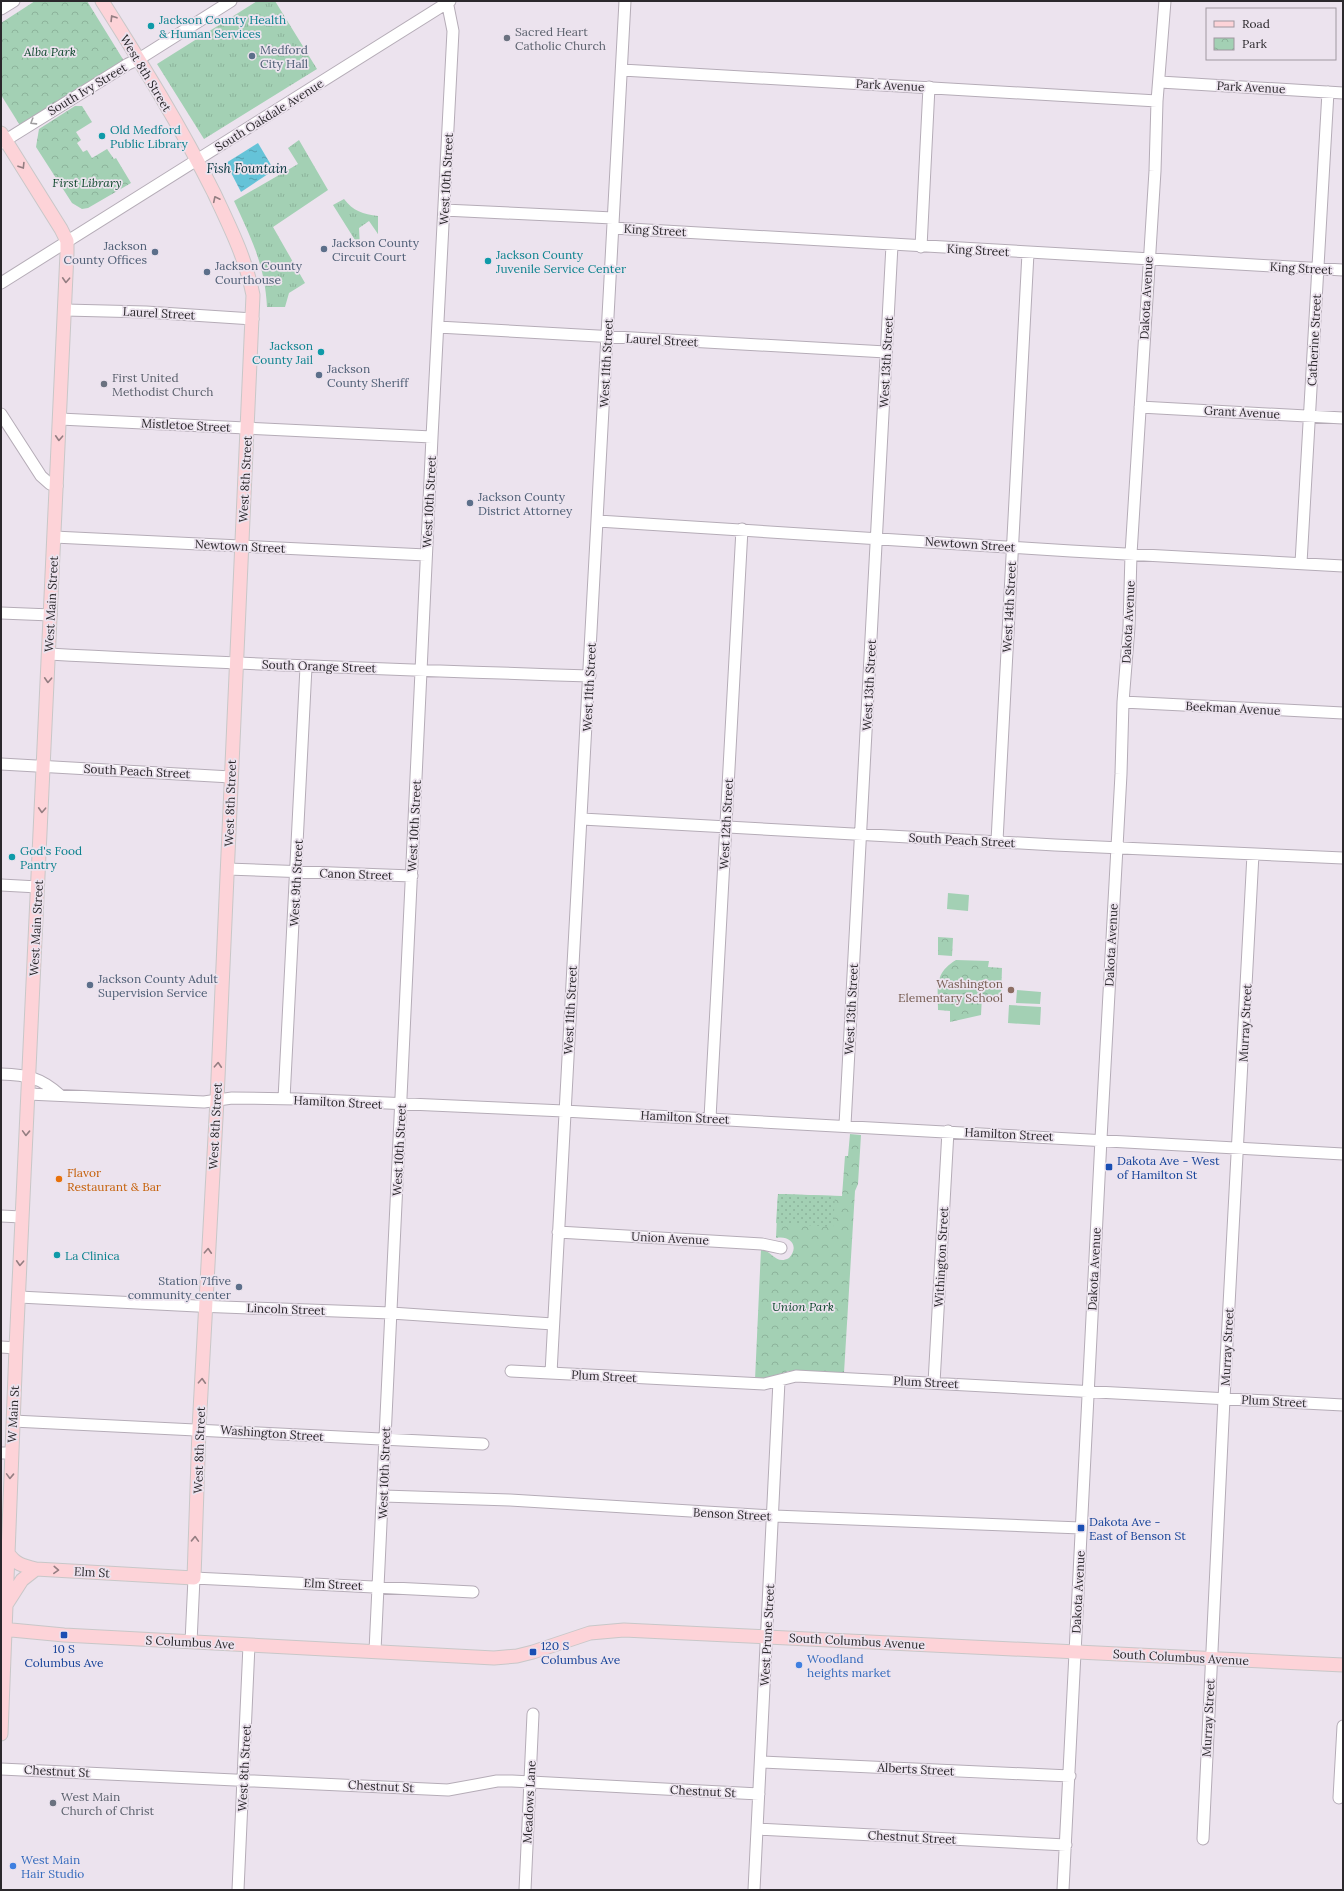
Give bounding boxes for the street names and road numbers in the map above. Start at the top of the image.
street label: West 8th Street [117,32,175,114]
street label: South Ivy Street [45,59,129,118]
street label: South Oakdale Avenue [212,75,326,155]
street label: Park Avenue [855,76,925,94]
street label: Park Avenue [1216,78,1286,96]
street label: West 10th Street [436,132,456,225]
street label: King Street [623,221,687,239]
street label: King Street [946,241,1010,259]
street label: Dakota Avenue [1136,256,1156,340]
street label: King Street [1269,259,1333,277]
street label: Catherine Street [1304,293,1324,387]
street label: Laurel Street [122,304,196,322]
street label: West 13th Street [876,316,896,408]
street label: West 11th Street [596,318,616,408]
street label: Laurel Street [625,331,699,349]
street label: Grant Avenue [1204,403,1281,422]
street label: Mistletoe Street [141,415,231,435]
street label: West 8th Street [235,435,255,523]
street label: West 10th Street [419,455,439,548]
street label: Newtown Street [924,533,1016,555]
street label: Newtown Street [194,536,286,556]
street label: West Main Street [41,555,61,653]
street label: West 14th Street [999,561,1019,653]
street label: Dakota Avenue [1118,580,1138,664]
street label: West 13th Street [859,639,879,731]
street label: West 11th Street [579,642,599,732]
street label: South Orange Street [262,657,377,676]
street label: Beekman Avenue [1185,698,1281,718]
street label: West 8th Street [221,759,239,847]
street label: South Peach Street [83,761,191,781]
street label: West 12th Street [716,778,736,870]
street label: West 10th Street [404,779,424,872]
street label: South Peach Street [908,830,1016,850]
street label: West 9th Street [286,839,306,927]
street label: Canon Street [319,865,393,883]
street label: West Main Street [26,879,46,977]
street label: Dakota Avenue [1101,903,1121,987]
street label: West 13th Street [841,963,861,1055]
street label: West 11th Street [560,965,580,1055]
street label: Murray Street [1235,983,1255,1062]
street label: West 8th Street [205,1082,225,1170]
street label: Hamilton Street [293,1092,383,1112]
street label: West 10th Street [389,1103,409,1196]
street label: Hamilton Street [640,1107,730,1127]
street label: Hamilton Street [964,1124,1054,1144]
street label: Withington Street [931,1206,951,1308]
street label: Dakota Avenue [1084,1227,1104,1311]
street label: Union Avenue [631,1228,710,1248]
street label: Lincoln Street [246,1300,326,1318]
street label: Murray Street [1217,1307,1237,1386]
street label: Plum Street [571,1367,637,1385]
street label: Plum Street [893,1373,959,1391]
street label: W Main St [4,1385,22,1443]
street label: Plum Street [1241,1392,1307,1410]
street label: West 8th Street [190,1406,208,1494]
street label: Washington Street [220,1422,325,1444]
street label: West 10th Street [375,1426,393,1519]
street label: Benson Street [693,1504,772,1524]
street label: Dakota Avenue [1068,1550,1088,1634]
street label: Elm St [74,1564,111,1580]
street label: Elm Street [303,1575,363,1593]
street label: West Prune Street [757,1583,777,1686]
street label: South Columbus Avenue [789,1630,926,1652]
street label: S Columbus Ave [145,1632,235,1652]
street label: South Columbus Avenue [1113,1646,1250,1668]
street label: Murray Street [1198,1678,1218,1757]
street label: West 8th Street [234,1724,254,1812]
street label: Alberts Street [876,1759,955,1779]
street label: Meadows Lane [519,1760,539,1844]
street label: Chestnut St [24,1762,91,1780]
street label: Chestnut St [348,1777,415,1795]
street label: Chestnut St [670,1782,737,1800]
street label: Chestnut Street [867,1827,957,1847]

